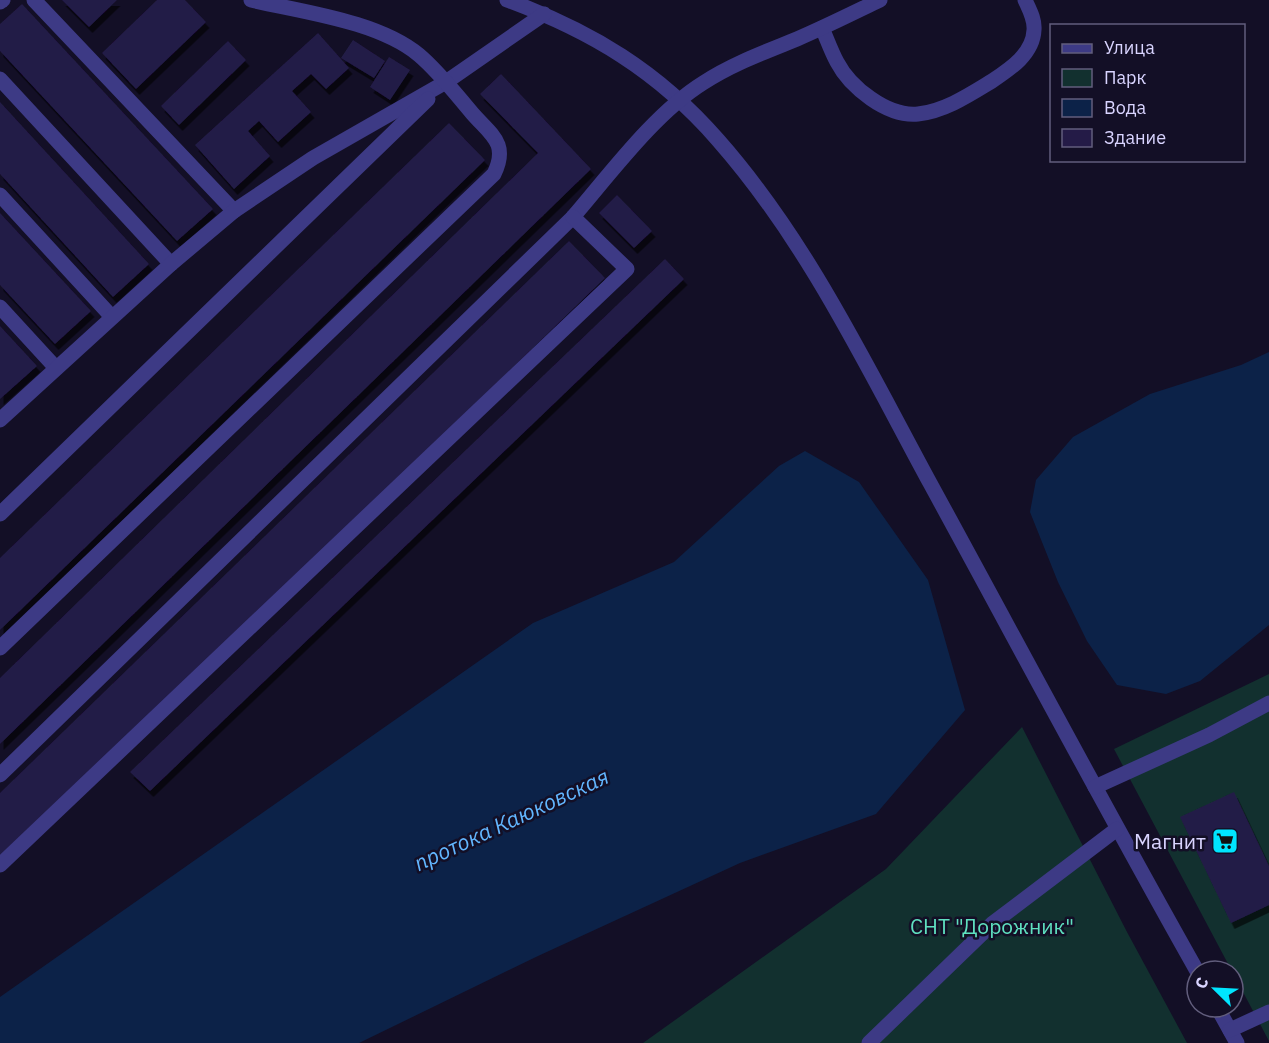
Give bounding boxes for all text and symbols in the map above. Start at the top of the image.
legend [1050,24,1245,162]
text: Улица [1104,36,1155,59]
text: Парк [1104,66,1147,89]
text: Вода [1104,96,1147,119]
text: Здание [1104,126,1166,149]
water label: протока Каюковская [409,761,613,877]
supermarket icon: Магнит [1210,826,1240,856]
place label: Магнит [1134,827,1206,855]
park label: СНТ "Дорожник" [910,912,1074,940]
north arrow [1185,959,1245,1019]
text: С [1190,974,1213,992]

